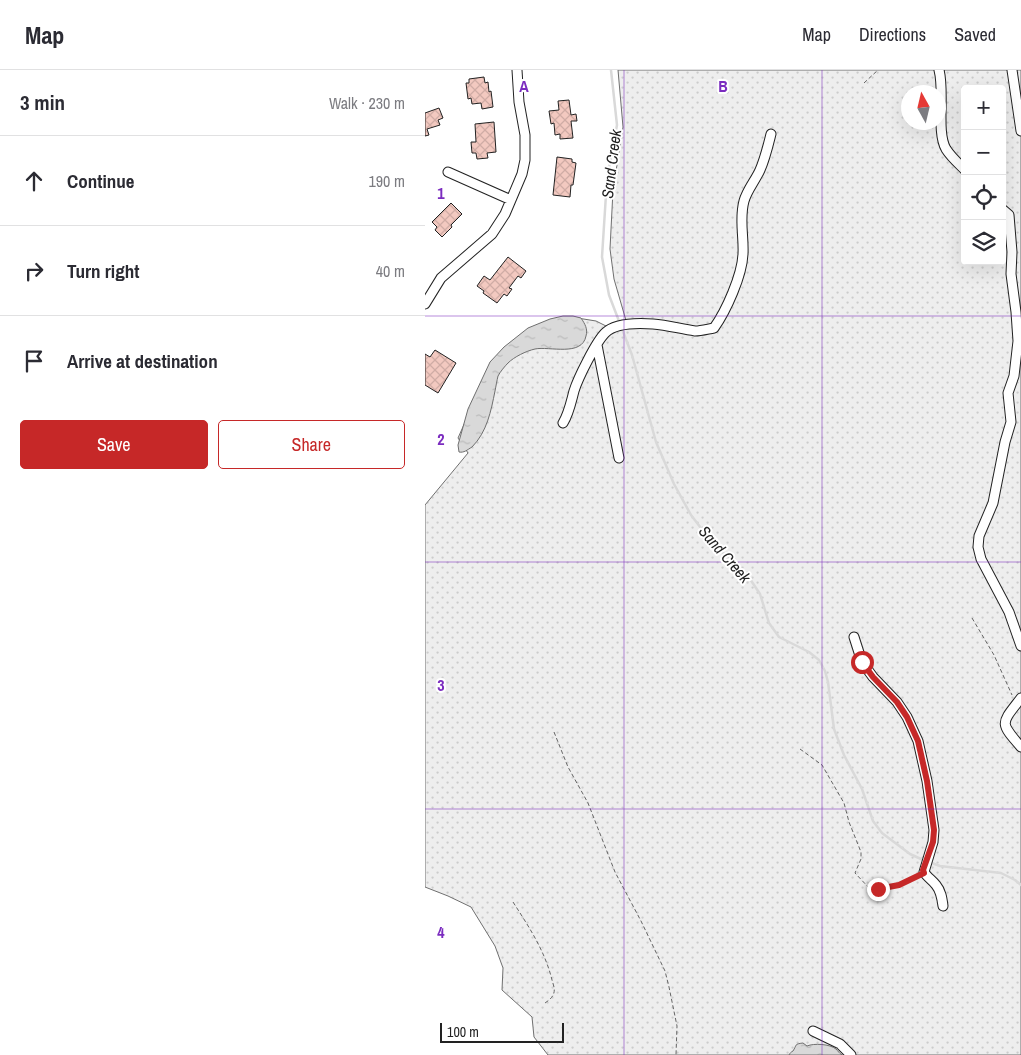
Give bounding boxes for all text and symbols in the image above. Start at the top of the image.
text: Map [25,19,64,51]
text: Map [802,22,831,47]
text: Directions [859,22,926,47]
text: Saved [954,22,996,47]
text: A [519,75,529,97]
text: B [718,75,728,97]
north arrow [901,85,946,130]
map controls [961,85,1006,265]
button: + [961,85,1006,130]
text: 3 min [20,88,65,117]
text: Walk · 230 m [329,92,405,114]
water label: Sand Creek [596,128,626,200]
button: − [961,130,1006,175]
icon: ahead [20,167,48,195]
text: Continue [67,168,135,194]
text: 190 m [369,170,405,192]
button: locate [961,175,1006,220]
text: 1 [437,182,445,204]
button: layers [961,220,1006,265]
icon: right [20,257,48,285]
text: Turn right [67,258,139,284]
text: 40 m [376,260,405,282]
icon: arrive [20,347,48,375]
text: Arrive at destination [67,348,218,374]
button: Save [20,420,208,469]
button: Share [218,420,405,469]
text: 2 [437,428,445,450]
water label: Sand Creek [694,521,756,588]
route start [851,651,874,674]
text: 3 [437,674,445,696]
route end [867,878,890,901]
text: 4 [437,921,445,943]
scale bar [440,1020,564,1043]
text: 100 m [447,1023,479,1041]

